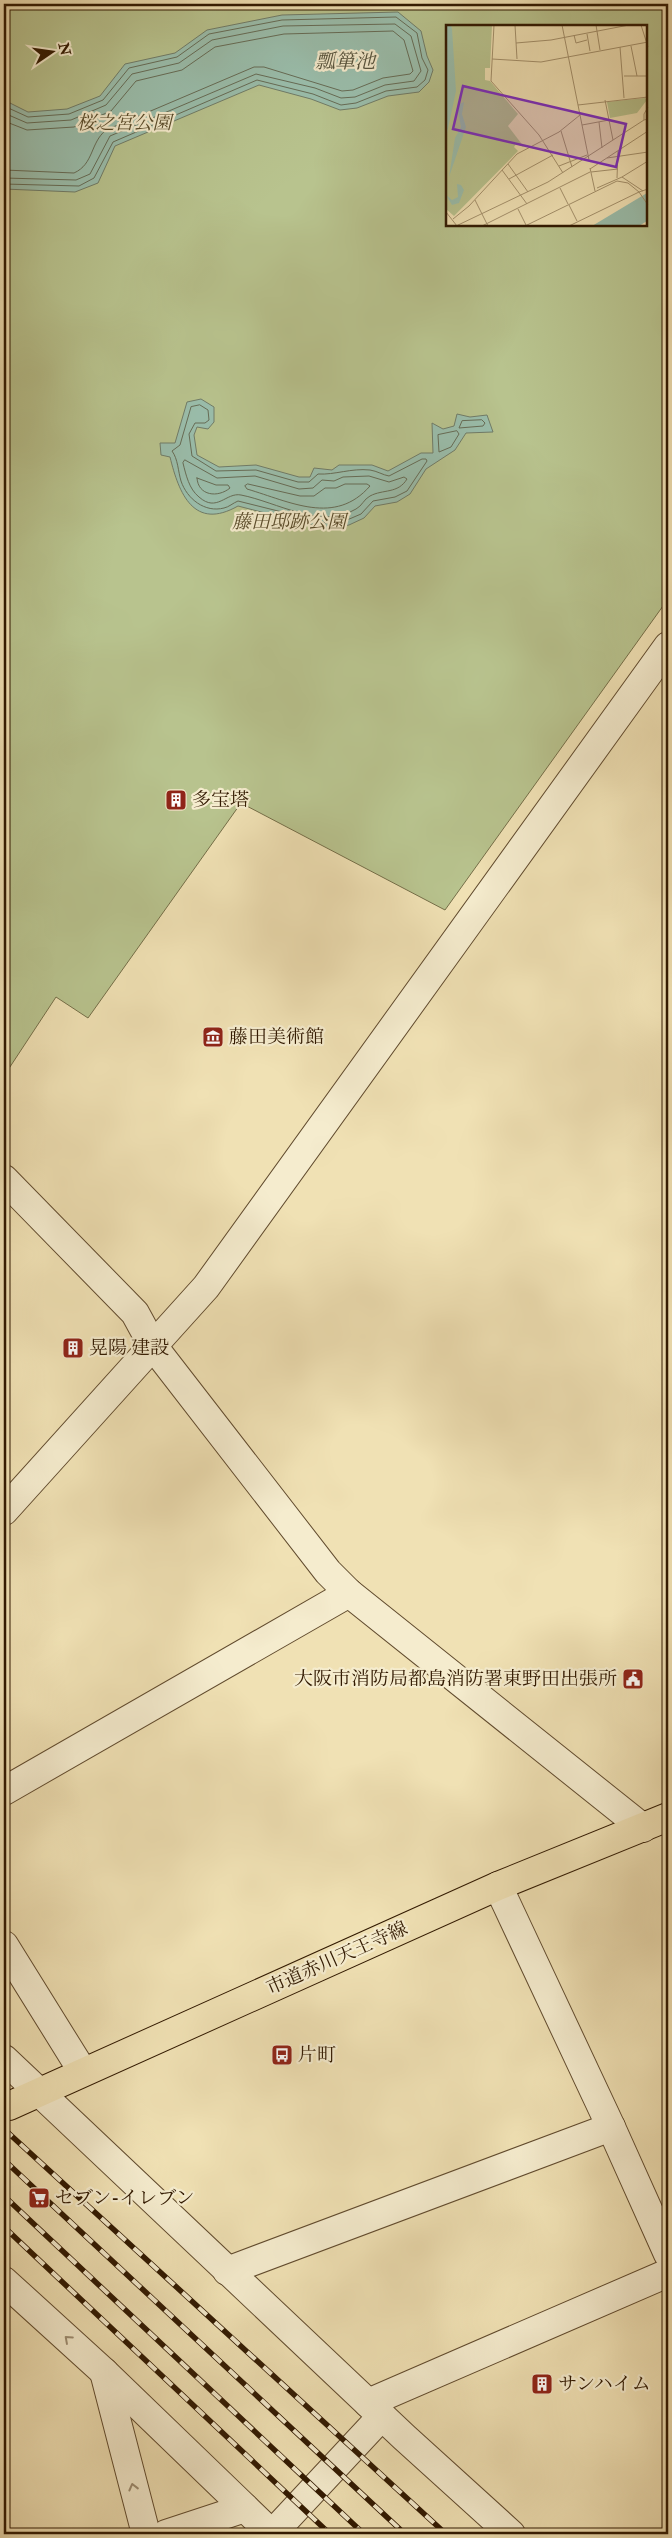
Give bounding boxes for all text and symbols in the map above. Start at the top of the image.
inset map [446,25,647,226]
north arrow [28,28,78,78]
text: N [54,40,74,58]
water label: 瓢箪池 [315,49,377,74]
park label: 桜之宮公園 [76,111,174,135]
park label: 藤田邸跡公園 [232,510,349,534]
building icon: 多宝塔 [164,788,188,812]
place label: 多宝塔 [192,788,249,812]
museum icon: 藤田美術館 [201,1025,225,1049]
place label: 藤田美術館 [229,1025,324,1049]
building icon: 晃陽 建設 [61,1336,85,1360]
place label: 晃陽 建設 [89,1336,169,1360]
place label: 大阪市消防局都島消防署東野田出張所 [294,1667,617,1691]
public building icon: 大阪市消防局都島消防署東野田出張所 [621,1667,645,1691]
street label: 市道赤川天王寺線 [263,1916,411,2000]
bus stop icon: 片町 [270,2043,294,2067]
place label: 片町 [298,2043,336,2067]
supermarket icon: セブン-イレブン [27,2186,51,2210]
place label: セブン-イレブン [55,2186,195,2210]
one-way arrow [64,2336,73,2345]
building icon: サンハイム [530,2372,554,2396]
place label: サンハイム [558,2372,651,2396]
one-way arrow [128,2483,139,2492]

